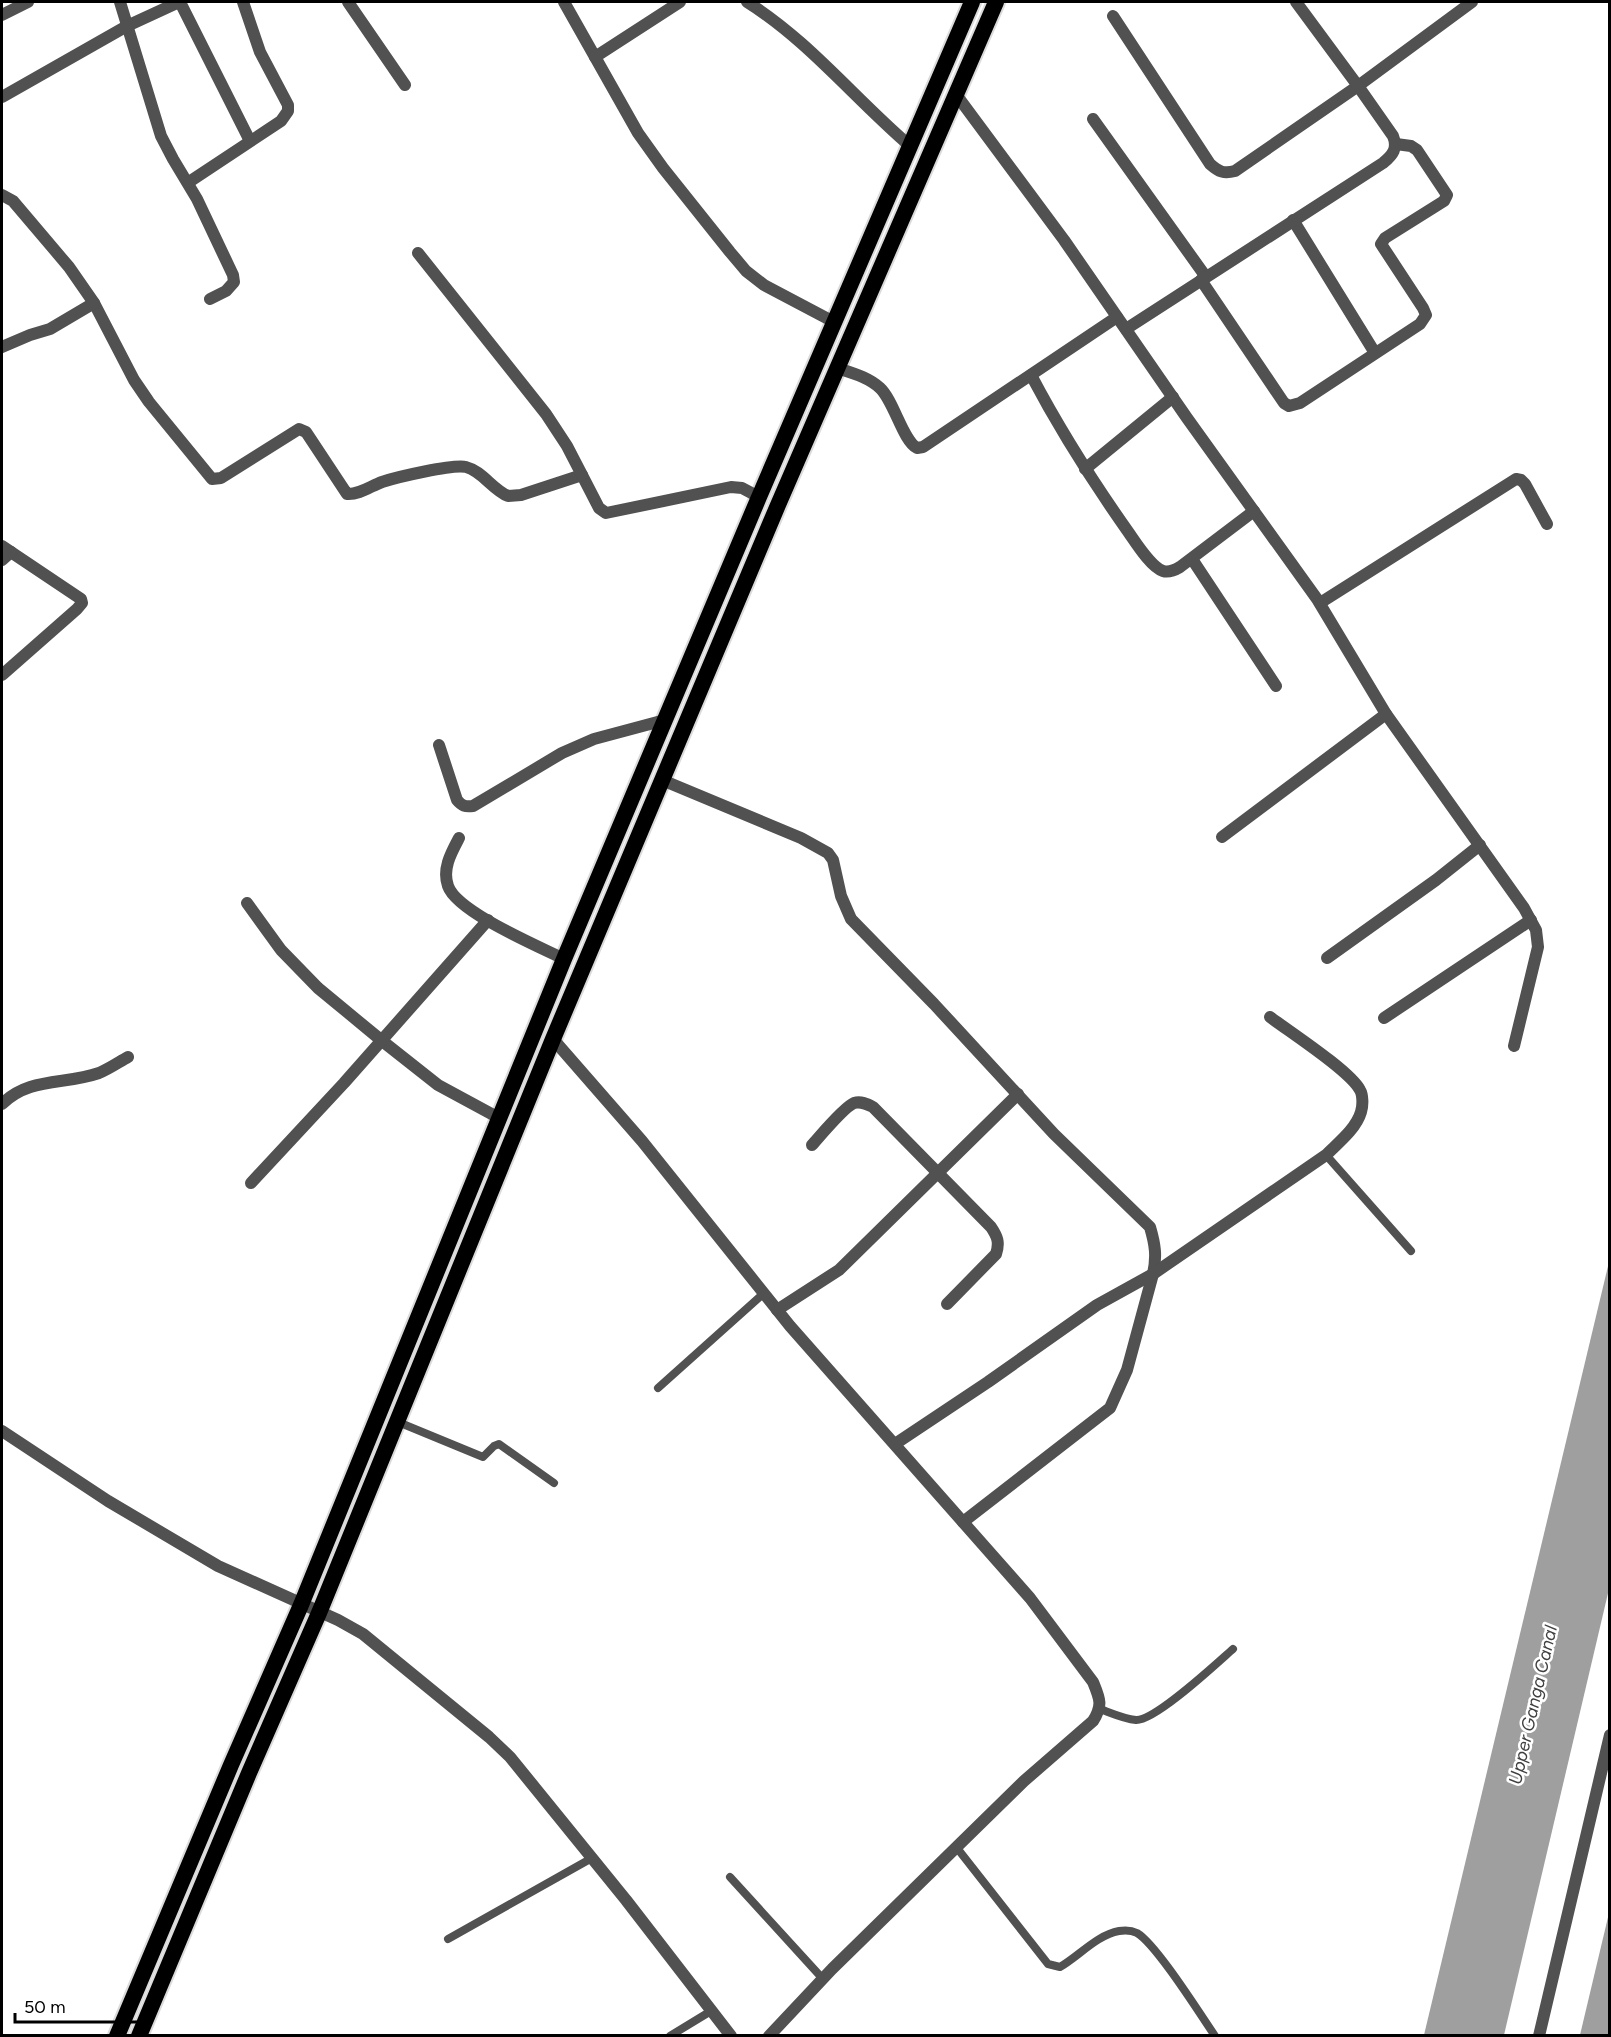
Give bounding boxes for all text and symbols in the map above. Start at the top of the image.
water label: Upper Ganga Canal [1504,1622,1562,1787]
scale bar [15,1986,148,2024]
text: 50 m [24,1996,66,2018]

